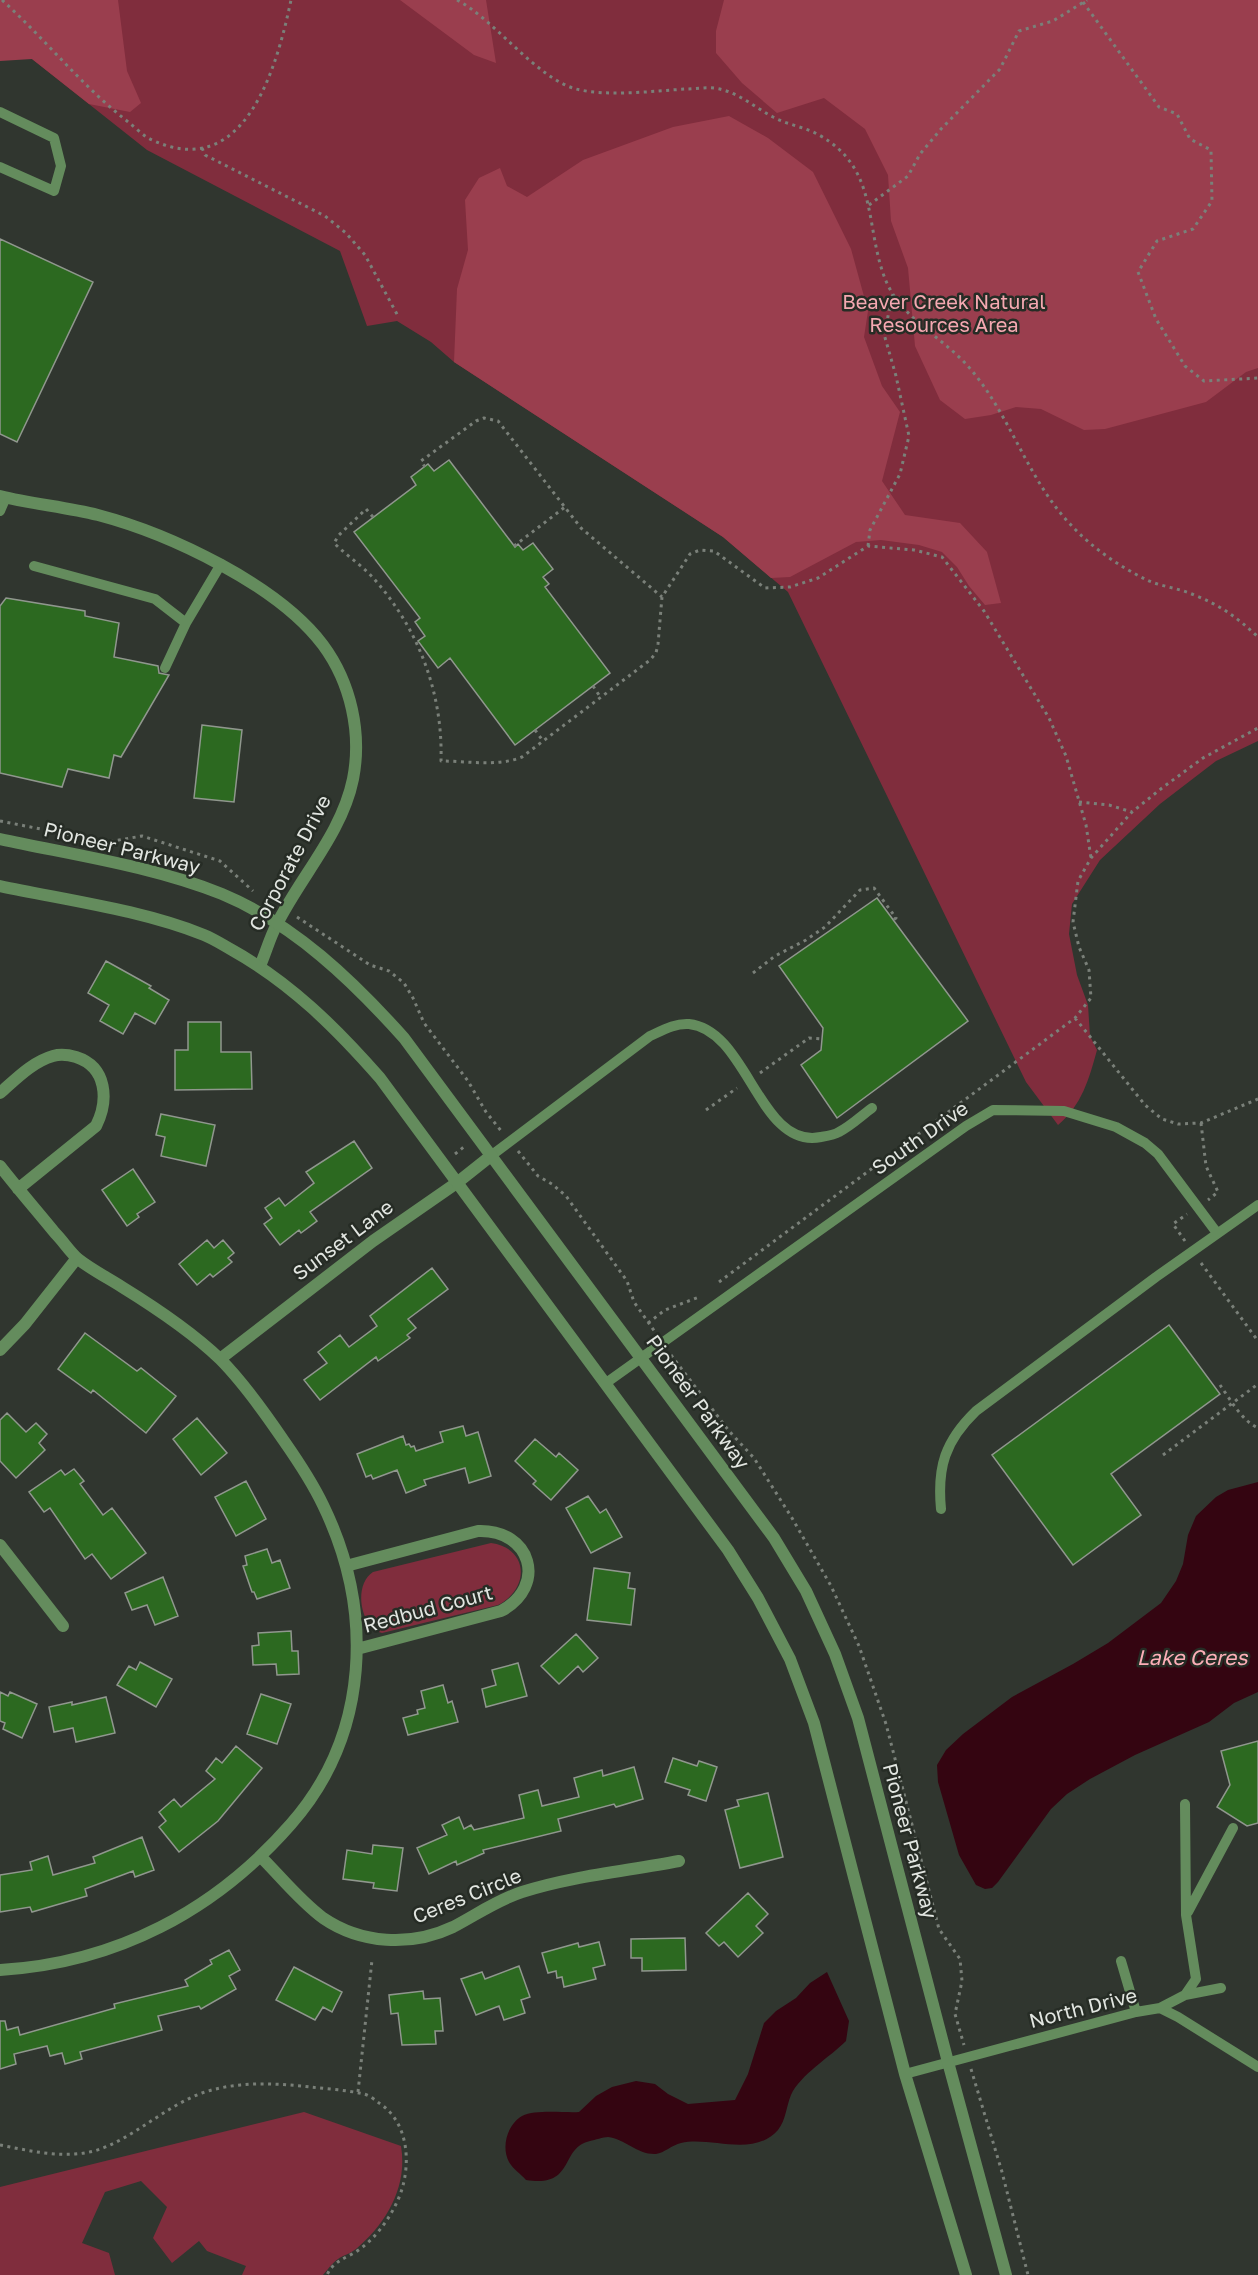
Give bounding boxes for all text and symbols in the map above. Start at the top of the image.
park label: Beaver Creek Natural Resources Area [842,289,1046,336]
street label: Corporate Drive [243,790,335,935]
street label: Pioneer Parkway [42,816,203,878]
street label: South Drive [867,1095,972,1179]
street label: Sunset Lane [288,1194,397,1285]
street label: Pioneer Parkway [642,1330,756,1473]
street label: Redbud Court [360,1579,495,1637]
water label: Lake Ceres [1137,1644,1248,1670]
street label: Pioneer Parkway [879,1760,943,1921]
street label: Ceres Circle [409,1862,525,1928]
street label: North Drive [1026,1982,1139,2032]

